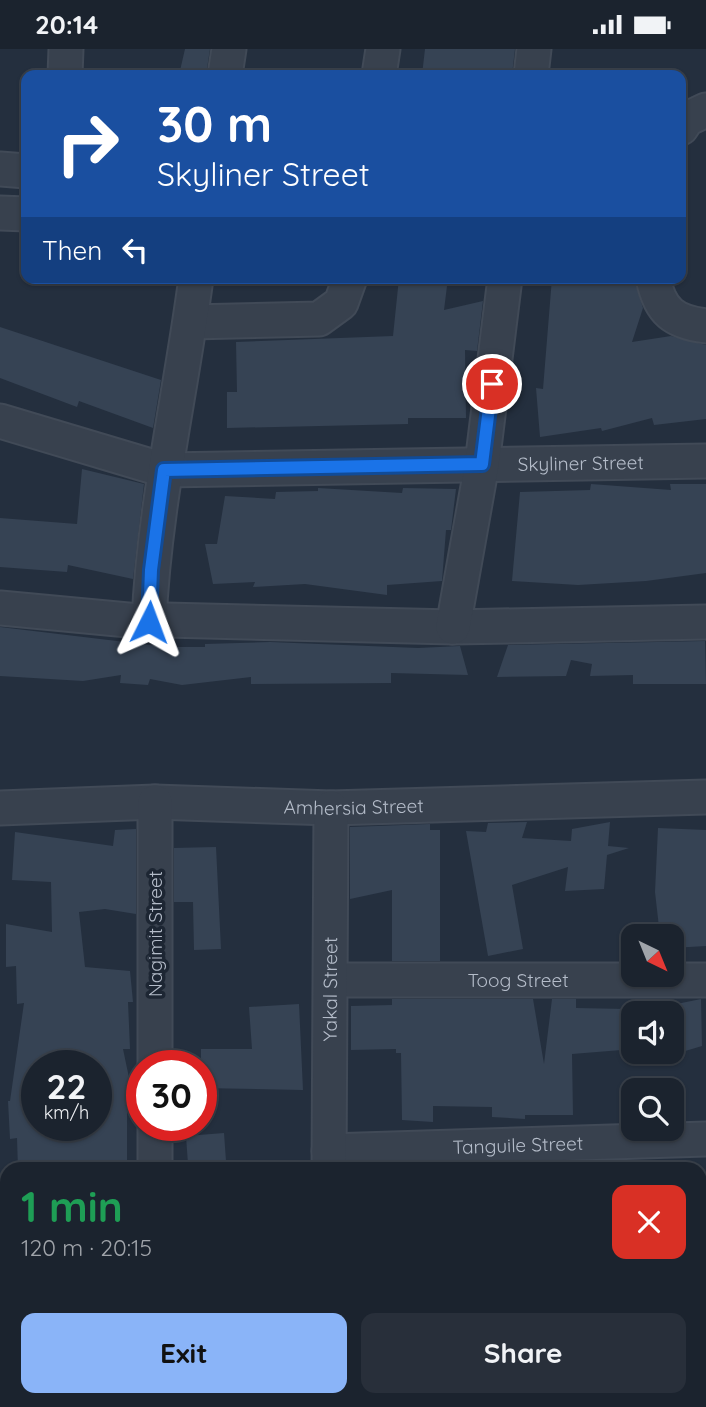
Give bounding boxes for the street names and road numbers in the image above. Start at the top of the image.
street label: Skyliner Street [517,450,644,476]
street label: Amhersia Street [283,793,424,820]
street label: Nagimit Street [143,871,167,997]
street label: Yakal Street [318,937,342,1041]
street label: Toog Street [467,968,569,992]
street label: Tanguile Street [452,1131,584,1159]

